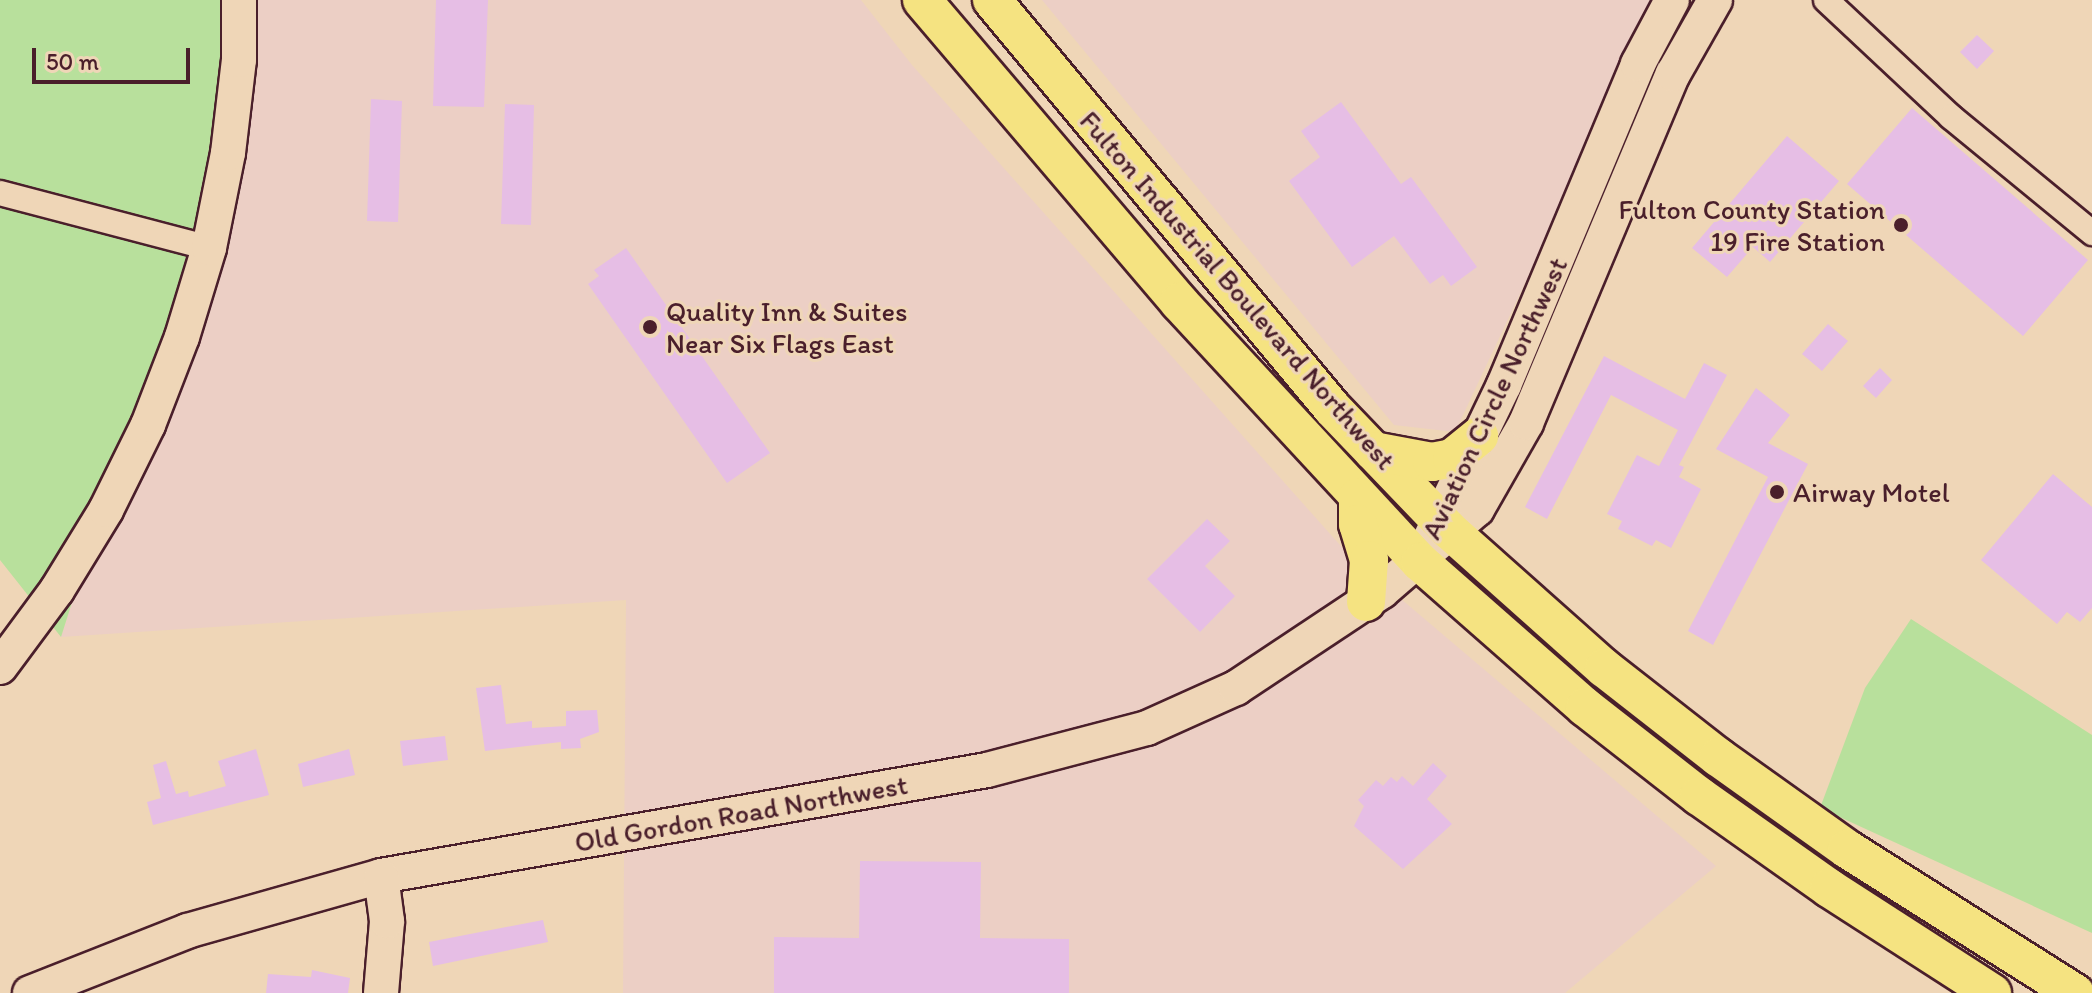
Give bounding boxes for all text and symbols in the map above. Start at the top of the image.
scale bar [36,32,194,82]
text: 50 m [46,47,99,76]
street label: Fulton Industrial Boulevard Northwest [1073,103,1403,477]
place label: Fulton County Station 19 Fire Station [1619,192,1885,258]
marker: Fulton County Station 19 Fire Station [1892,216,1910,234]
street label: Aviation Circle Northwest [1414,252,1574,544]
place label: Quality Inn & Suites Near Six Flags East [666,294,907,360]
marker: Quality Inn & Suites Near Six Flags East [641,318,659,336]
place label: Airway Motel [1793,475,1950,509]
marker: Airway Motel [1768,483,1786,501]
street label: Old Gordon Road Northwest [572,767,910,859]

